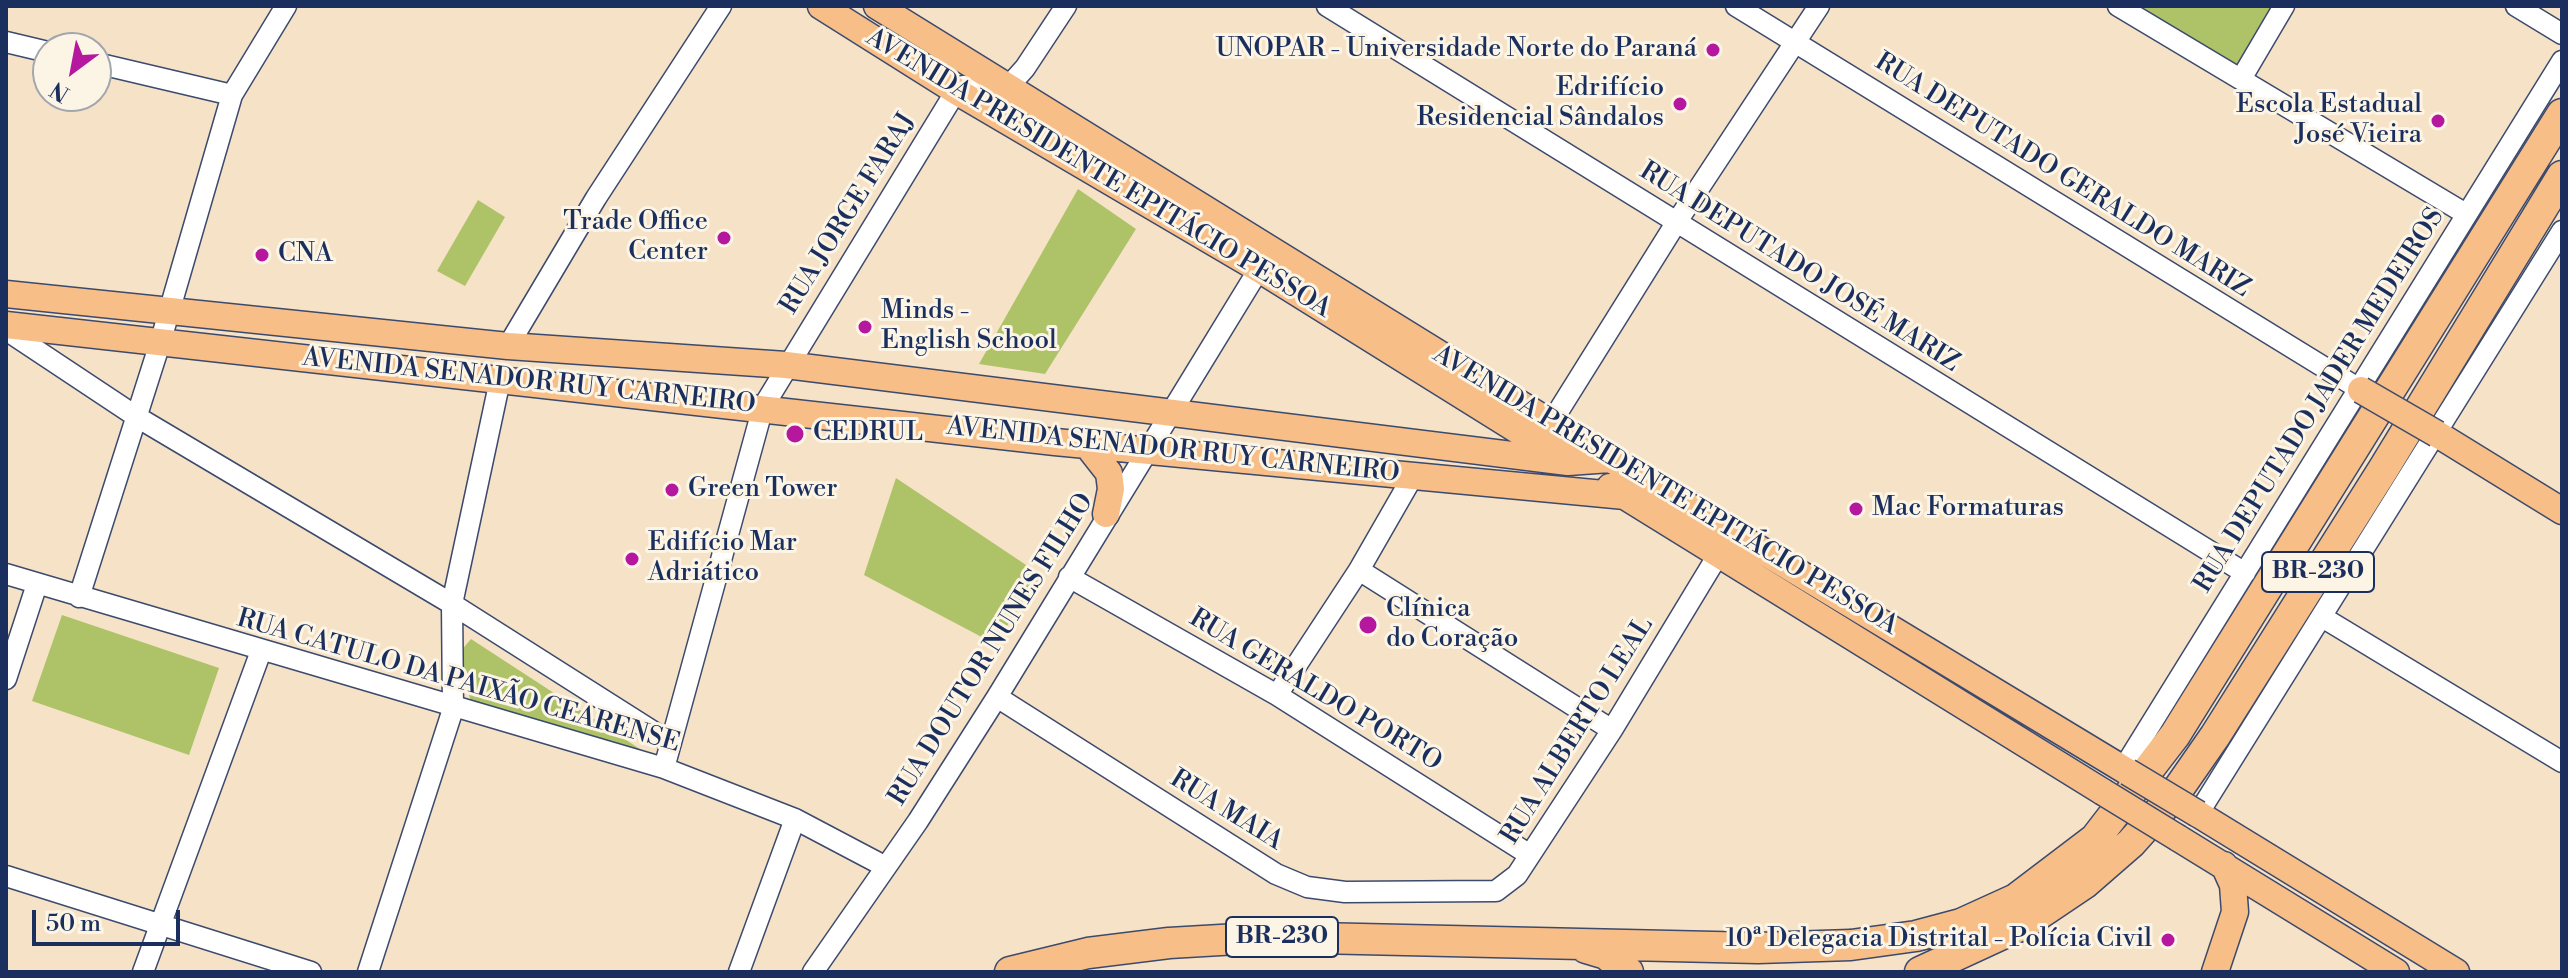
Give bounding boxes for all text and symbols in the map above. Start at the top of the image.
street label: AVENIDA PRESIDENTE EPITÁCIO PESSOA [860,22,1336,326]
north arrow [32,32,112,112]
place label: UNOPAR - Universidade Norte do Paraná [1215,34,1697,66]
marker: UNOPAR - Universidade Norte do Paraná [1704,41,1722,59]
street label: RUA DEPUTADO GERALDO MARIZ [1869,47,2255,305]
place label: Edrifício Residencial Sândalos [1417,73,1664,134]
text: N [46,75,75,107]
place label: Escola Estadual José Vieira [2236,90,2422,152]
marker: Edrifício Residencial Sândalos [1671,95,1689,113]
street label: RUA JORGE FARAJ [774,108,924,320]
marker: Escola Estadual José Vieira [2429,112,2447,130]
street label: RUA DEPUTADO JOSÉ MARIZ [1633,156,1965,380]
street label: RUA DEPUTADO JADER MEDEIROS [2188,203,2452,599]
place label: Trade Office Center [563,207,708,268]
marker: Trade Office Center [715,229,733,247]
place label: CNA [278,239,333,271]
marker: CNA [253,246,271,264]
place label: Minds - English School [881,296,1057,358]
marker: Minds - English School [856,318,874,336]
street label: AVENIDA PRESIDENTE EPITÁCIO PESSOA [1427,339,1903,643]
street label: AVENIDA SENADOR RUY CARNEIRO [301,343,757,421]
street label: AVENIDA SENADOR RUY CARNEIRO [945,412,1401,490]
place label: CEDRUL [813,418,923,450]
marker: CEDRUL [784,423,806,445]
place label: Green Tower [688,474,838,506]
marker: Green Tower [663,481,681,499]
street label: RUA DOUTOR NUNES FILHO [883,488,1101,812]
place label: Mac Formaturas [1872,493,2064,525]
marker: Mac Formaturas [1847,500,1865,518]
place label: Edifício Mar Adriático [648,528,797,590]
marker: Edifício Mar Adriático [623,550,641,568]
road number: BR-230 [2262,552,2374,592]
place label: Clínica do Coração [1386,594,1518,656]
street label: RUA GERALDO PORTO [1183,603,1447,779]
street label: RUA CATULO DA PAIXÃO CEARENSE [233,604,683,760]
street label: RUA ALBERTO LEAL [1495,612,1661,850]
marker: Clínica do Coração [1357,614,1379,636]
street label: RUA MAIA [1164,764,1288,858]
scale bar [36,894,184,944]
text: 50 m [46,909,101,939]
road number: BR-230 [1226,917,1338,957]
place label: 10ª Delegacia Distrital - Polícia Civil [1725,924,2152,956]
marker: 10ª Delegacia Distrital - Polícia Civil [2159,931,2177,949]

